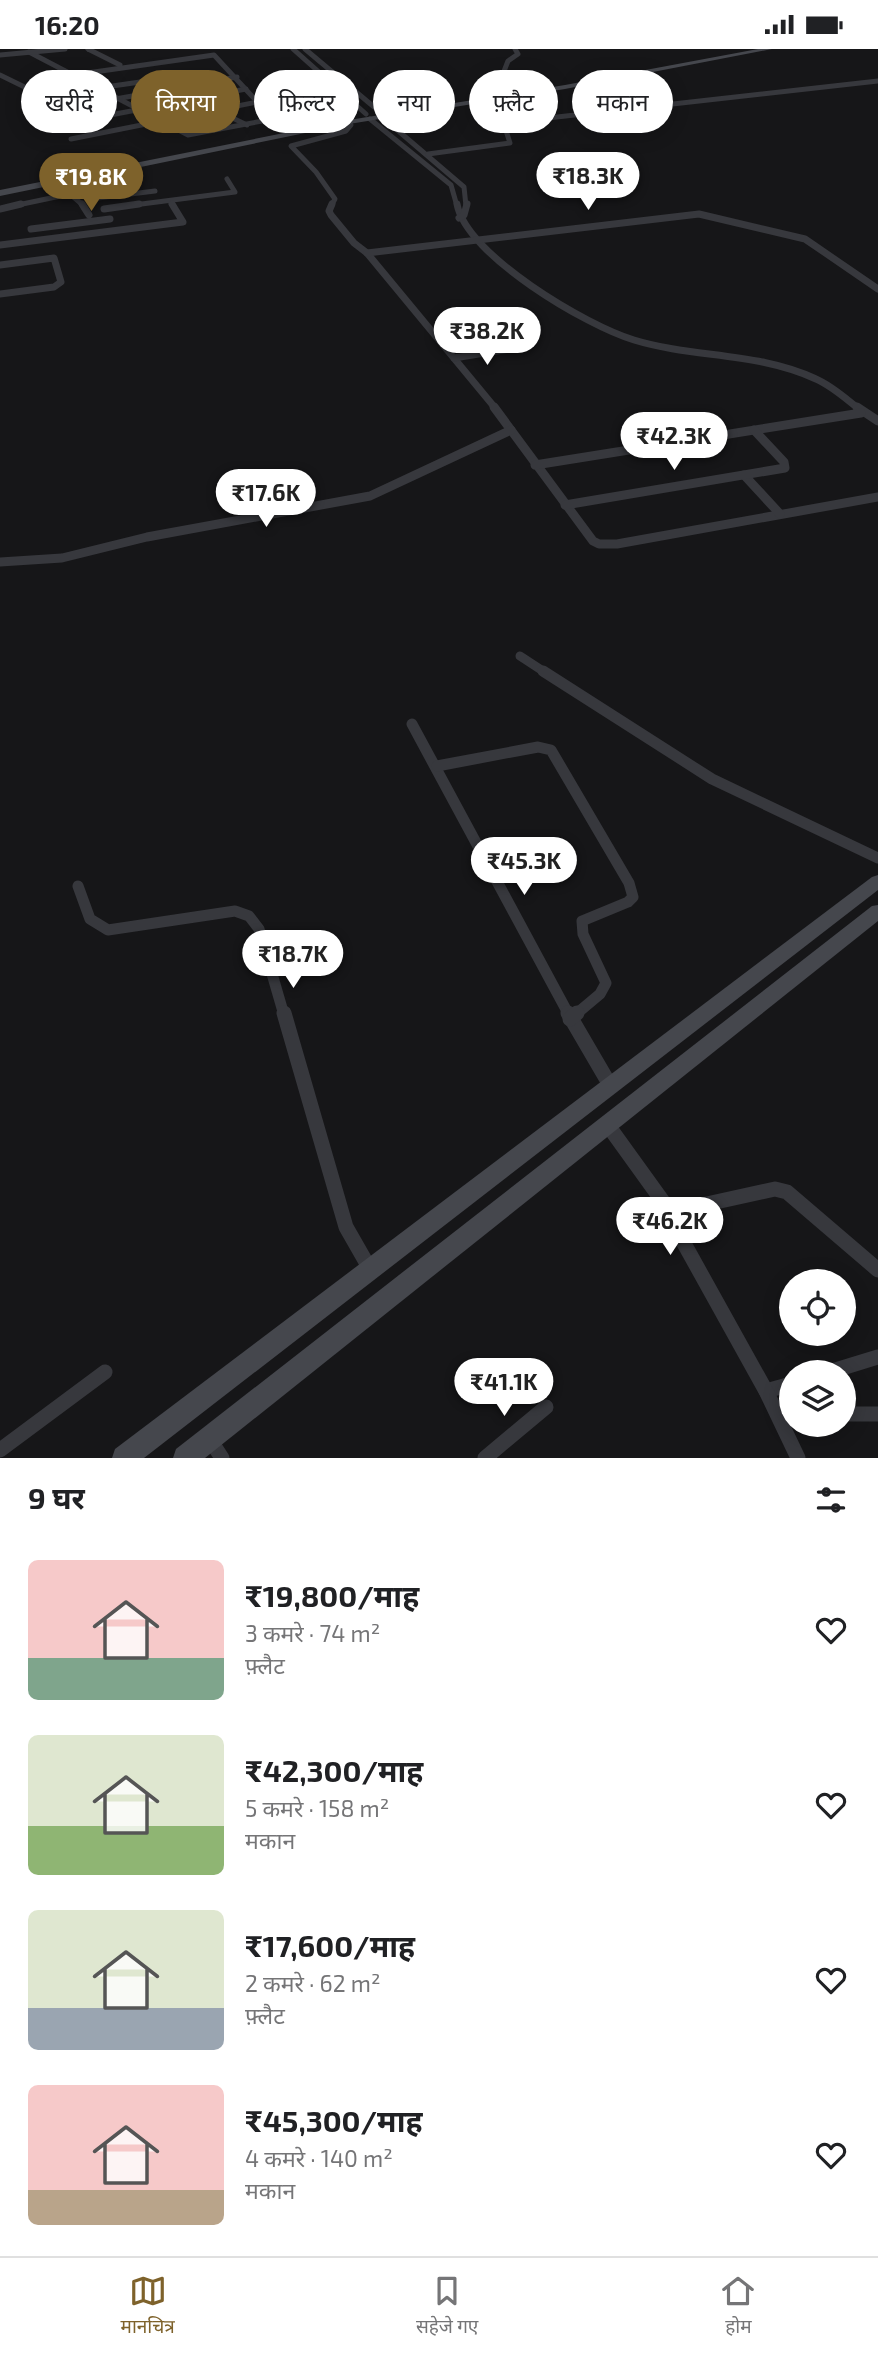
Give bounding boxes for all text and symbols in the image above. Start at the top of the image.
text: 16:20 [35,9,100,40]
chip: खरीदें [21,70,117,133]
chip: किराया [131,70,240,133]
chip: फ़िल्टर [254,70,359,133]
chip: नया [373,70,455,133]
chip: फ़्लैट [469,70,558,133]
chip: मकान [572,70,673,133]
pin: ₹19.8K [34,153,148,213]
pin: ₹18.3K [531,153,645,212]
text: ₹18.3K [552,161,624,189]
text: ₹19.8K [55,162,127,190]
pin: ₹38.2K [430,307,544,367]
text: ₹38.2K [450,316,524,344]
pin: ₹42.3K [617,413,731,472]
text: ₹42.3K [637,421,711,449]
pin: ₹17.6K [209,469,323,529]
text: ₹17.6K [232,478,300,506]
pin: ₹45.3K [467,837,581,897]
text: ₹45.3K [487,846,561,874]
pin: ₹18.7K [236,930,350,990]
text: ₹18.7K [258,939,328,967]
pin: ₹46.2K [613,1197,727,1257]
text: ₹46.2K [632,1206,708,1234]
map controls [779,1269,856,1437]
button: locate [779,1269,856,1346]
pin: ₹41.1K [447,1359,561,1418]
button: layers [779,1360,856,1437]
text: ₹41.1K [470,1367,538,1395]
text: 9 घर [28,1479,85,1515]
icon: filters [812,1481,850,1519]
text: ₹19,800/माह [245,1577,419,1613]
icon: home [84,1588,168,1672]
icon: heart [812,1611,850,1649]
text: 3 कमरे · 74 m² [245,1619,380,1647]
text: फ़्लैट [245,1651,285,1679]
text: ₹42,300/माह [245,1752,423,1788]
icon: home [84,1763,168,1847]
icon: heart [812,1786,850,1824]
text: 5 कमरे · 158 m² [245,1794,389,1822]
text: मकान [245,1826,295,1854]
text: ₹17,600/माह [245,1927,415,1963]
icon: home [84,1938,168,2022]
icon: heart [812,1961,850,1999]
text: 2 कमरे · 62 m² [245,1969,380,1997]
text: फ़्लैट [245,2001,285,2029]
text: ₹45,300/माह [245,2102,422,2138]
icon: home [84,2113,168,2197]
icon: heart [812,2136,850,2174]
text: 4 कमरे · 140 m² [245,2144,393,2172]
text: मकान [245,2176,295,2204]
tab: मानचित्र [121,2272,175,2341]
tab: सहेजे गए [416,2272,478,2341]
tab: होम [719,2272,757,2341]

